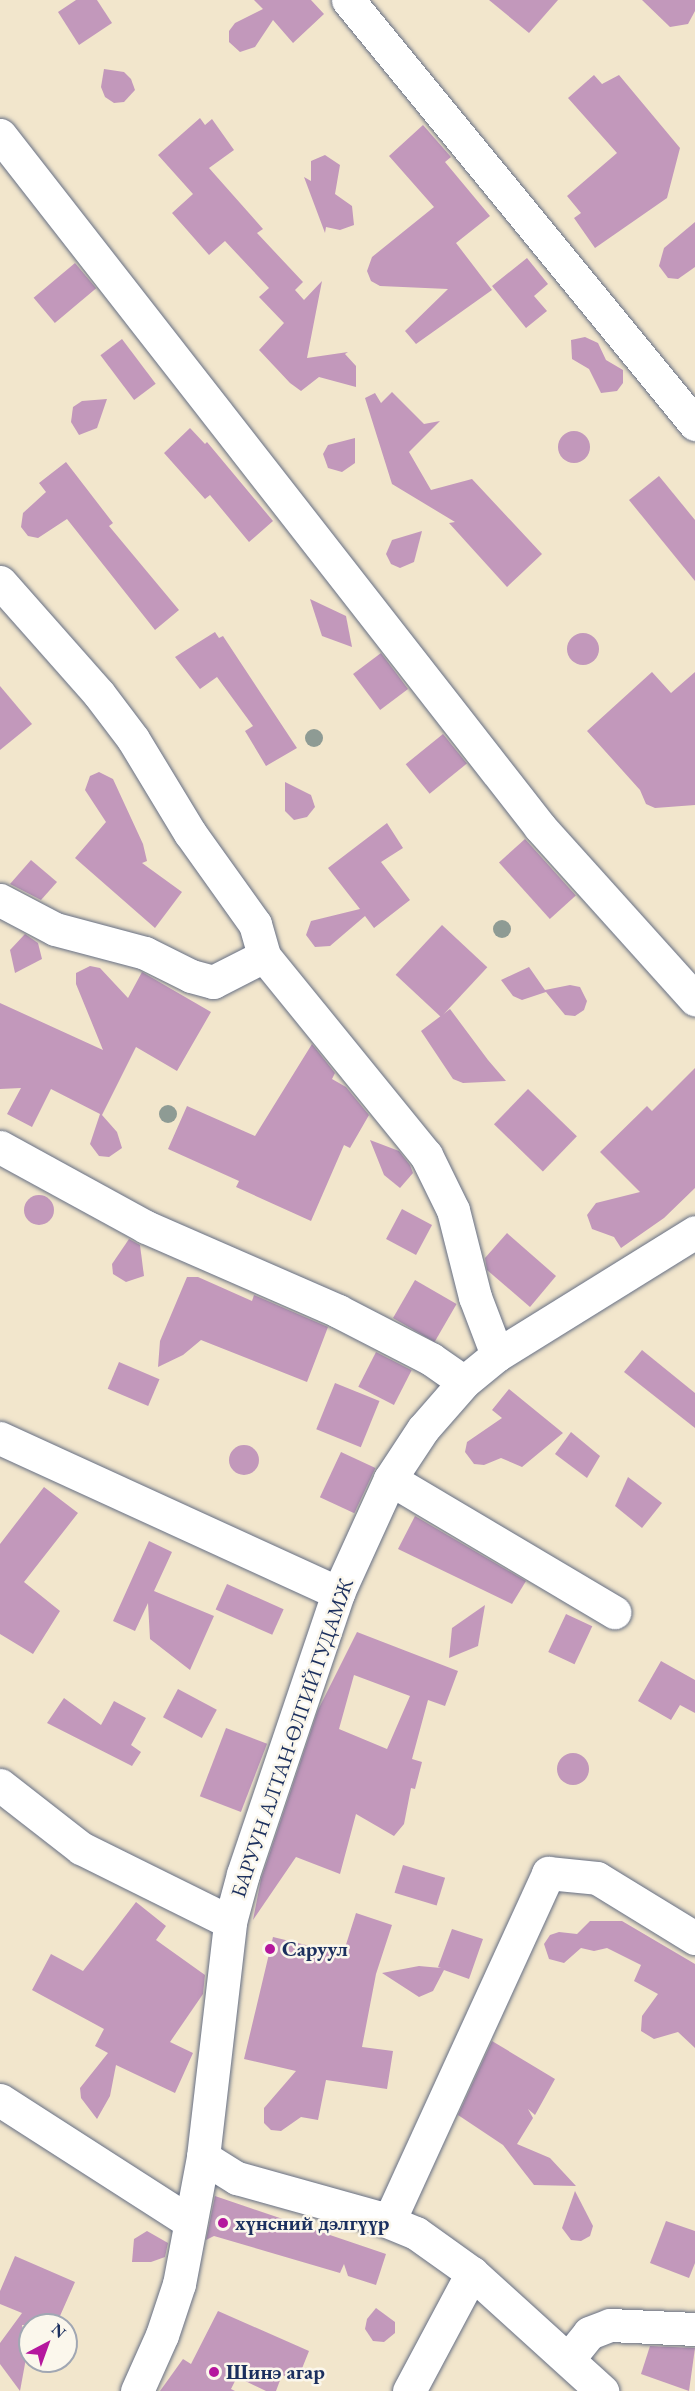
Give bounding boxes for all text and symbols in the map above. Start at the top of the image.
street label: БАРУУН АЛТАН-ӨЛГИЙ ГУДАМЖ [225,1575,359,1901]
place label: Саруул [282,1936,348,1962]
marker: Саруул [263,1942,277,1956]
place label: хүнсний дэлгүүр [235,2210,389,2236]
marker: хүнсний дэлгүүр [216,2216,230,2230]
north arrow [18,2313,78,2373]
text: N [47,2318,71,2343]
place label: Шинэ агар [226,2359,325,2385]
marker: Шинэ агар [207,2365,221,2379]

